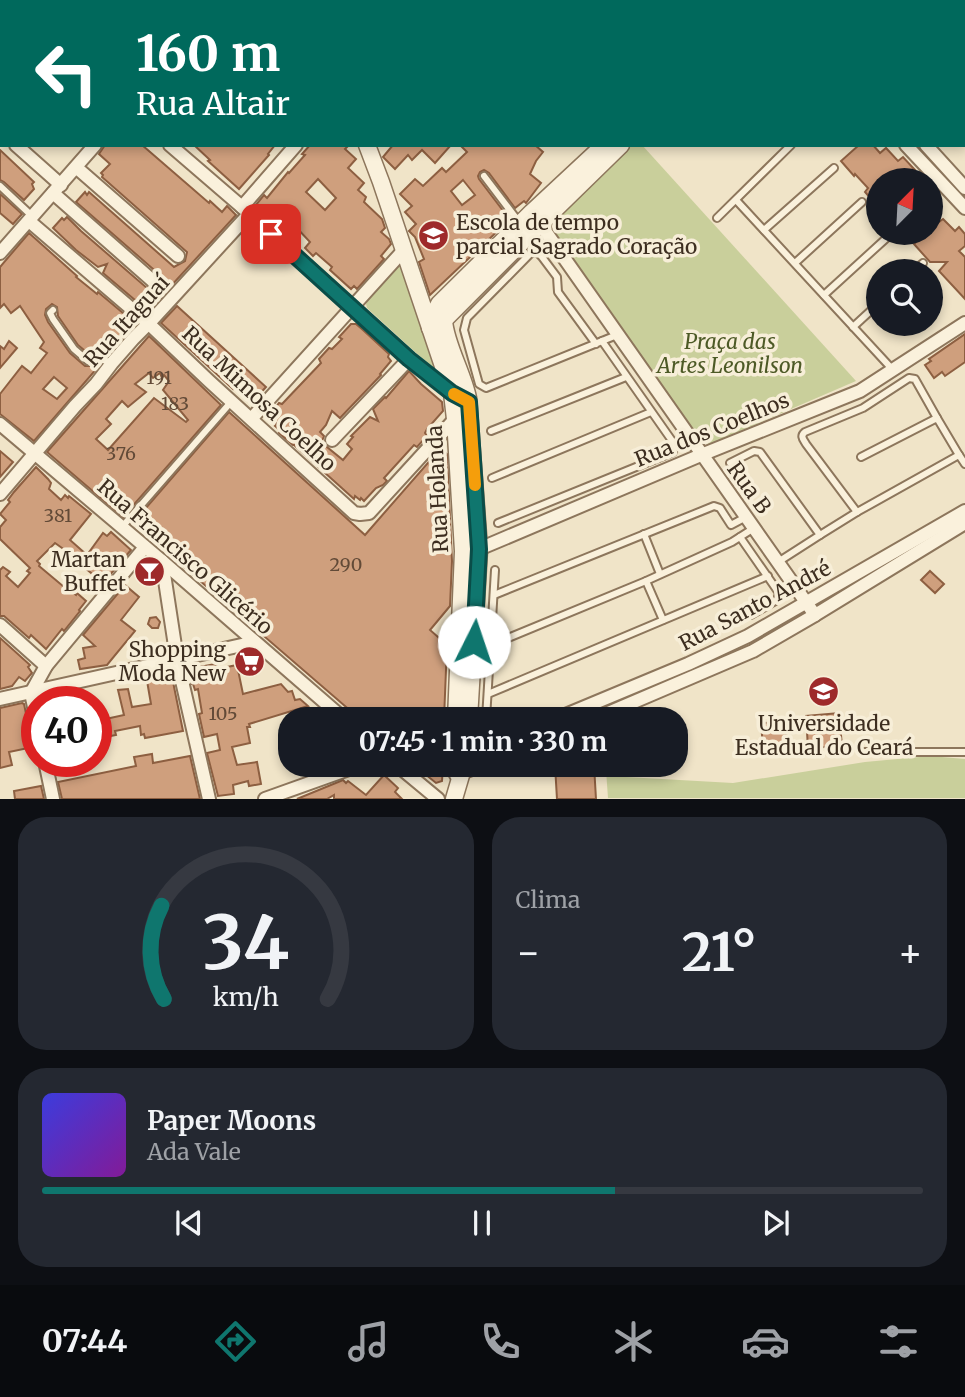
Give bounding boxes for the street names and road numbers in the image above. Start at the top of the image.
street label: Rua Itaguaí [78,268,176,372]
street label: Rua Mimosa Coelho [177,320,342,477]
street label: Rua dos Coelhos [631,386,793,473]
street label: Rua Holanda [421,424,454,554]
street label: Rua B [721,456,777,519]
street label: Rua Francisco Glicério [92,473,279,640]
street label: Rua Santo André [674,554,835,657]

